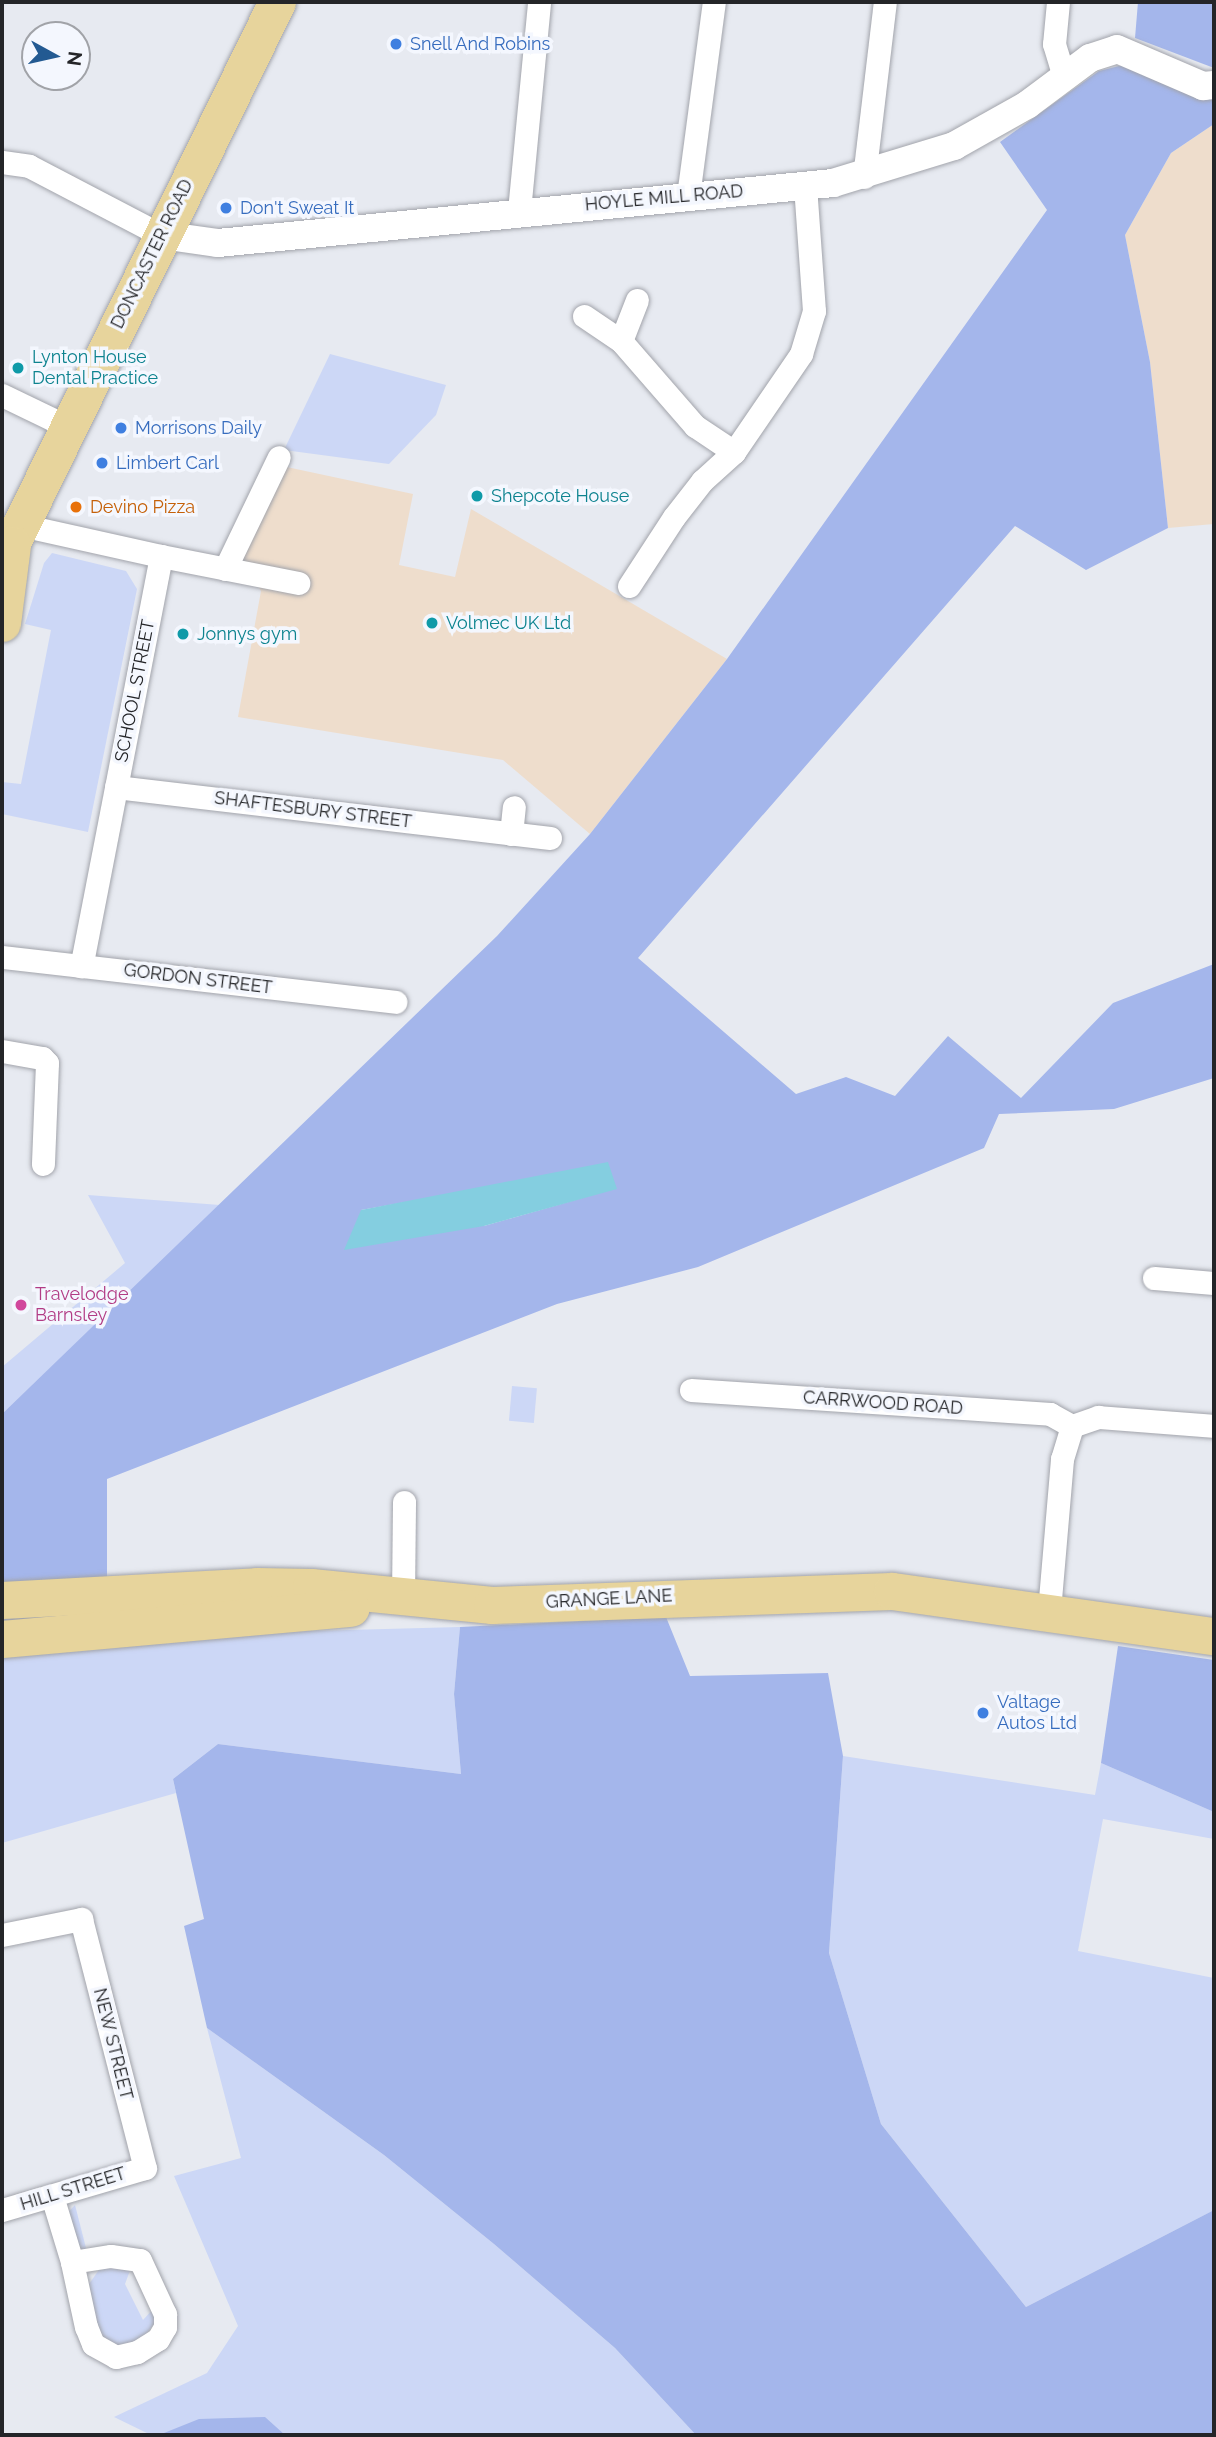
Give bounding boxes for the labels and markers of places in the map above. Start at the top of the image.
place label: Snell And Robins [410,33,551,55]
marker: Snell And Robins [388,36,404,52]
place label: Don't Sweat It [240,197,354,219]
marker: Don't Sweat It [218,200,234,216]
place label: Lynton House Dental Practice [32,347,159,390]
marker: Lynton House Dental Practice [10,360,26,376]
place label: Morrisons Daily [135,417,262,439]
marker: Morrisons Daily [113,420,129,436]
place label: Limbert Carl [116,452,219,474]
marker: Limbert Carl [94,455,110,471]
place label: Shepcote House [491,485,629,507]
marker: Shepcote House [469,488,485,504]
place label: Devino Pizza [90,496,195,518]
marker: Devino Pizza [68,499,84,515]
place label: Volmec UK Ltd [446,612,571,634]
marker: Volmec UK Ltd [424,615,440,631]
place label: Jonnys gym [197,623,297,645]
marker: Jonnys gym [175,626,191,642]
place label: Travelodge Barnsley [35,1284,128,1326]
marker: Travelodge Barnsley [13,1297,29,1313]
place label: Valtage Autos Ltd [997,1692,1077,1734]
marker: Valtage Autos Ltd [975,1705,991,1721]

